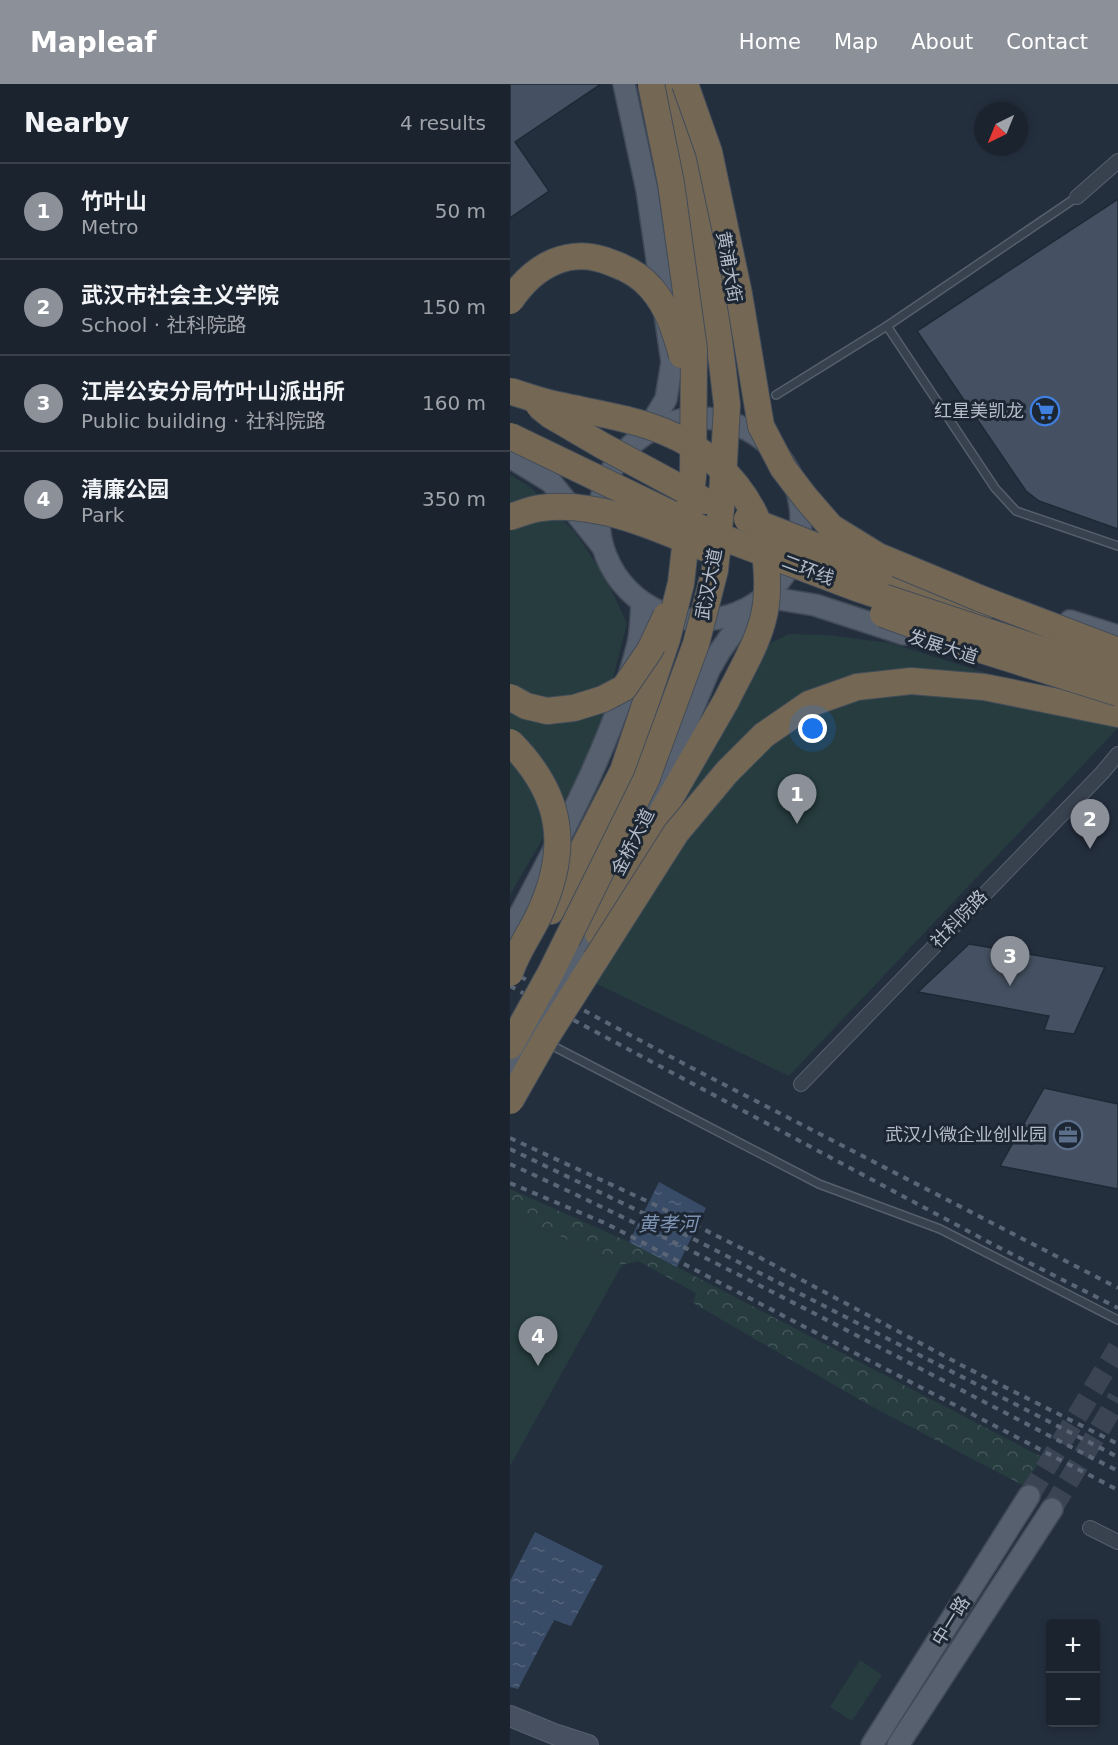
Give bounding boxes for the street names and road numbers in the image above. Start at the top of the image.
street label: 黄浦大街 [713,230,746,304]
street label: 武汉大道 [691,547,726,621]
street label: 二环线 [779,550,837,589]
street label: 发展大道 [906,625,981,668]
street label: 金桥大道 [607,805,658,879]
street label: 社科院路 [926,885,991,952]
street label: 中一路 [927,1592,974,1649]

